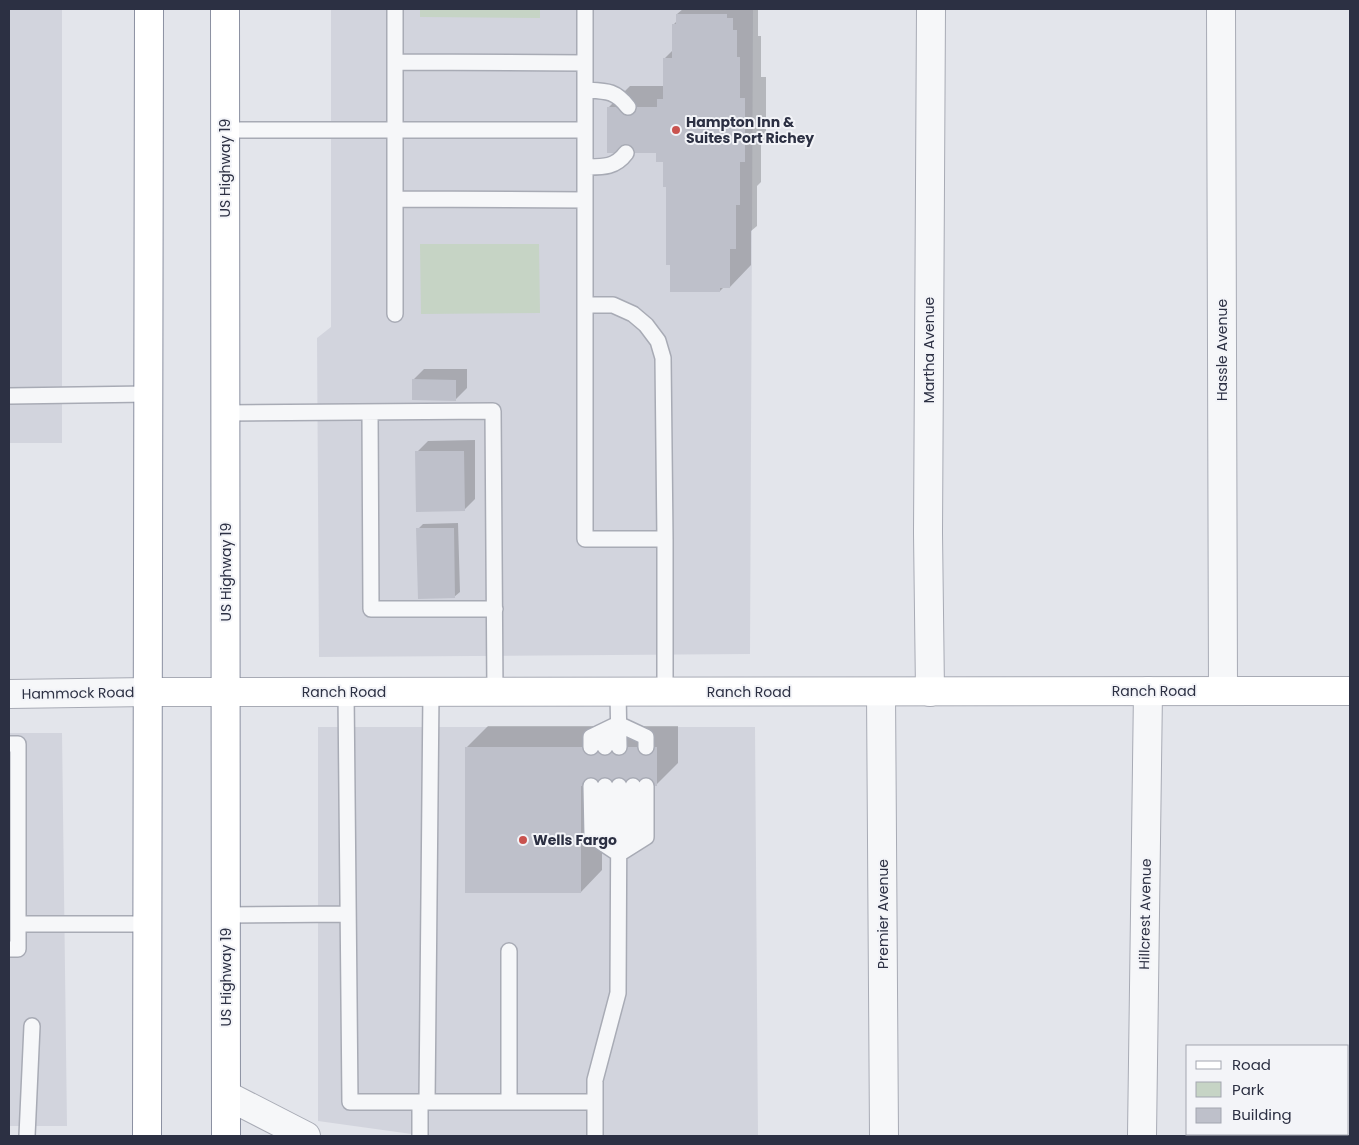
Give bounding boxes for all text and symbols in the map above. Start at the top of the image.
place label: Hampton Inn & Suites Port Richey [686,112,814,148]
street label: US Highway 19 [215,119,235,217]
marker: Hampton Inn & Suites Port Richey [670,124,682,136]
street label: Martha Avenue [919,296,939,403]
street label: Hassle Avenue [1212,299,1232,401]
street label: US Highway 19 [216,523,236,621]
street label: Ranch Road [1112,681,1196,701]
street label: Hammock Road [21,682,135,704]
street label: Ranch Road [302,682,386,702]
street label: Ranch Road [707,682,791,702]
place label: Wells Fargo [533,830,617,850]
marker: Wells Fargo [517,834,529,846]
street label: Hillcrest Avenue [1134,858,1156,970]
street label: Premier Avenue [873,859,893,969]
street label: US Highway 19 [216,928,236,1026]
legend [1186,1045,1349,1135]
text: Road [1232,1054,1271,1075]
text: Park [1232,1079,1264,1100]
text: Building [1232,1104,1292,1125]

